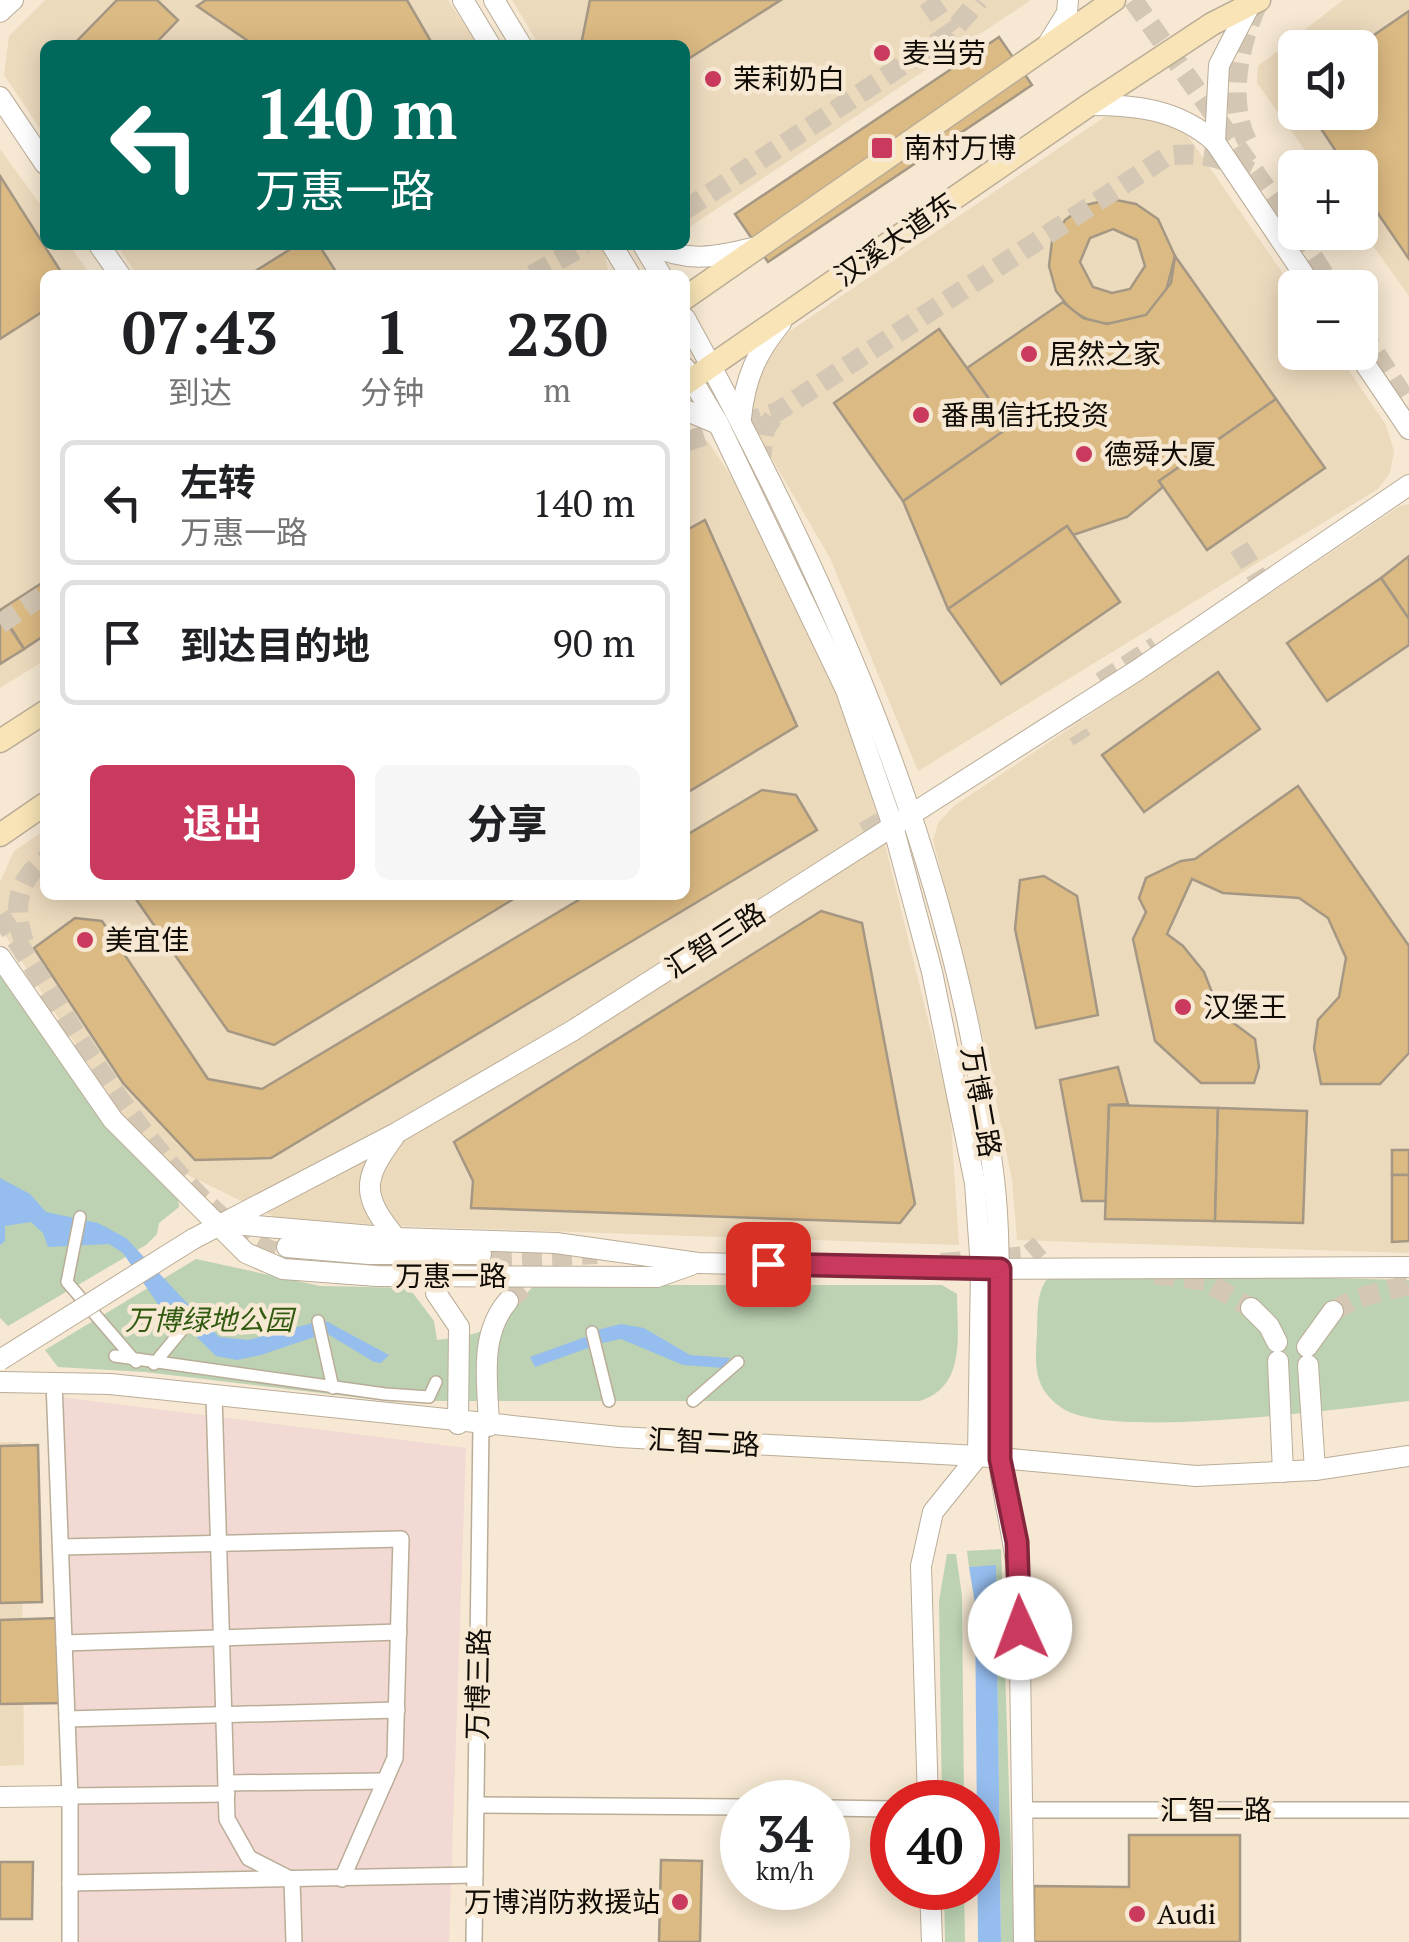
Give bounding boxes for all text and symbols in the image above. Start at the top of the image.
map controls [1278,30,1378,370]
button: sound [1278,30,1378,130]
place label: 麦当劳 [902,34,986,71]
marker: 麦当劳 [871,42,893,64]
place label: 茉莉奶白 [733,60,845,97]
text: 140 m [255,66,457,159]
marker: 茉莉奶白 [702,68,724,90]
icon: left [90,80,220,210]
place label: 南村万博 [904,129,1016,166]
marker: 南村万博 [869,135,895,161]
button: + [1278,150,1378,250]
text: 万惠一路 [255,160,435,220]
street label: 汉溪大道东 [827,183,963,294]
button: − [1278,270,1378,370]
text: 07:43 [122,292,278,371]
text: 1 [375,292,409,371]
text: 230 [506,294,608,373]
place label: 居然之家 [1049,335,1161,372]
marker: 居然之家 [1018,343,1040,365]
text: m [543,369,571,411]
text: 到达 [168,371,232,413]
text: 分钟 [360,371,424,413]
place label: 番禺信托投资 [941,396,1109,433]
marker: 番禺信托投资 [910,404,932,426]
place label: 德舜大厦 [1104,435,1216,472]
marker: 德舜大厦 [1073,443,1095,465]
text: 左转 [180,457,256,507]
icon: left [95,475,150,530]
text: 140 m [532,478,635,528]
text: 万惠一路 [180,511,308,553]
icon: arrive [95,615,150,670]
text: 90 m [552,618,635,668]
text: 到达目的地 [180,620,370,670]
button: 退出 [90,765,355,880]
button: 分享 [375,765,640,880]
street label: 汇智三路 [658,894,772,986]
place label: 美宜佳 [105,921,189,958]
marker: 美宜佳 [74,929,96,951]
place label: 汉堡王 [1203,988,1287,1025]
marker: 汉堡王 [1172,996,1194,1018]
street label: 万博二路 [954,1044,1009,1160]
pin [726,1222,811,1307]
icon: arrive [741,1237,796,1292]
street label: 万惠一路 [395,1257,507,1294]
park label: 万博绿地公园 [125,1301,297,1338]
street label: 汇智二路 [647,1420,761,1463]
position arrow [968,1576,1072,1680]
street label: 万博三路 [458,1628,497,1740]
speed limit sign: 40 [870,1780,1000,1910]
street label: 汇智一路 [1160,1791,1272,1828]
text: 34 [757,1800,813,1866]
text: km/h [756,1854,814,1887]
place label: 万博消防救援站 [464,1883,660,1920]
marker: 万博消防救援站 [669,1891,691,1913]
place label: Audi [1157,1895,1216,1932]
marker: Audi [1126,1903,1148,1925]

